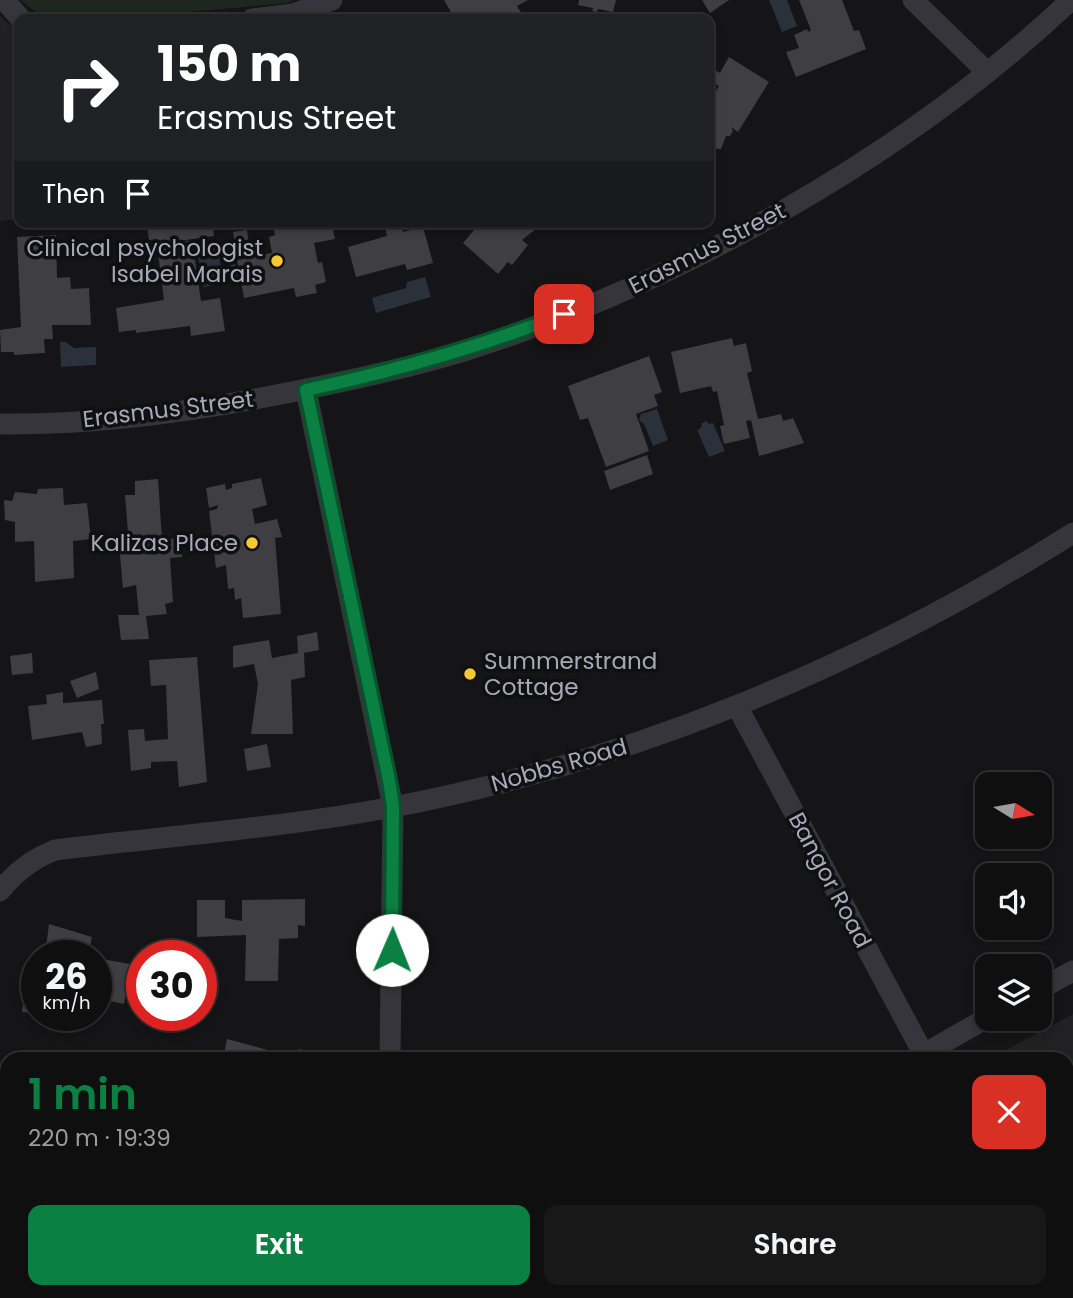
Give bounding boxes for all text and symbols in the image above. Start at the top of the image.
text: 150 m [157,30,302,98]
icon: right [42,42,133,133]
text: Erasmus Street [157,95,396,140]
icon: arrive [119,175,157,213]
text: Then [42,176,105,212]
street label: Erasmus Street [623,195,791,301]
place label: Clinical psychologist Isabel Marais [26,232,263,290]
marker: Clinical psychologist Isabel Marais [269,253,285,269]
pin [534,284,594,344]
icon: arrive [545,295,583,333]
street label: Erasmus Street [81,383,255,435]
place label: Kalizas Place [90,527,238,559]
marker: Kalizas Place [244,535,260,551]
place label: Summerstrand Cottage [484,645,657,703]
marker: Summerstrand Cottage [462,666,478,682]
street label: Nobbs Road [487,730,631,800]
north arrow [975,772,1052,849]
map controls [975,772,1052,1031]
street label: Bangor Road [781,807,879,953]
button: sound [975,863,1052,940]
position arrow [355,913,429,987]
speed limit sign: 30 [126,940,217,1031]
text: 26 [45,952,88,1001]
button: layers [975,954,1052,1031]
text: km/h [43,990,90,1015]
text: 1 min [28,1065,137,1124]
button: close [972,1075,1046,1149]
text: 220 m · 19:39 [28,1122,171,1154]
button: Exit [28,1205,530,1285]
button: Share [544,1205,1046,1285]

